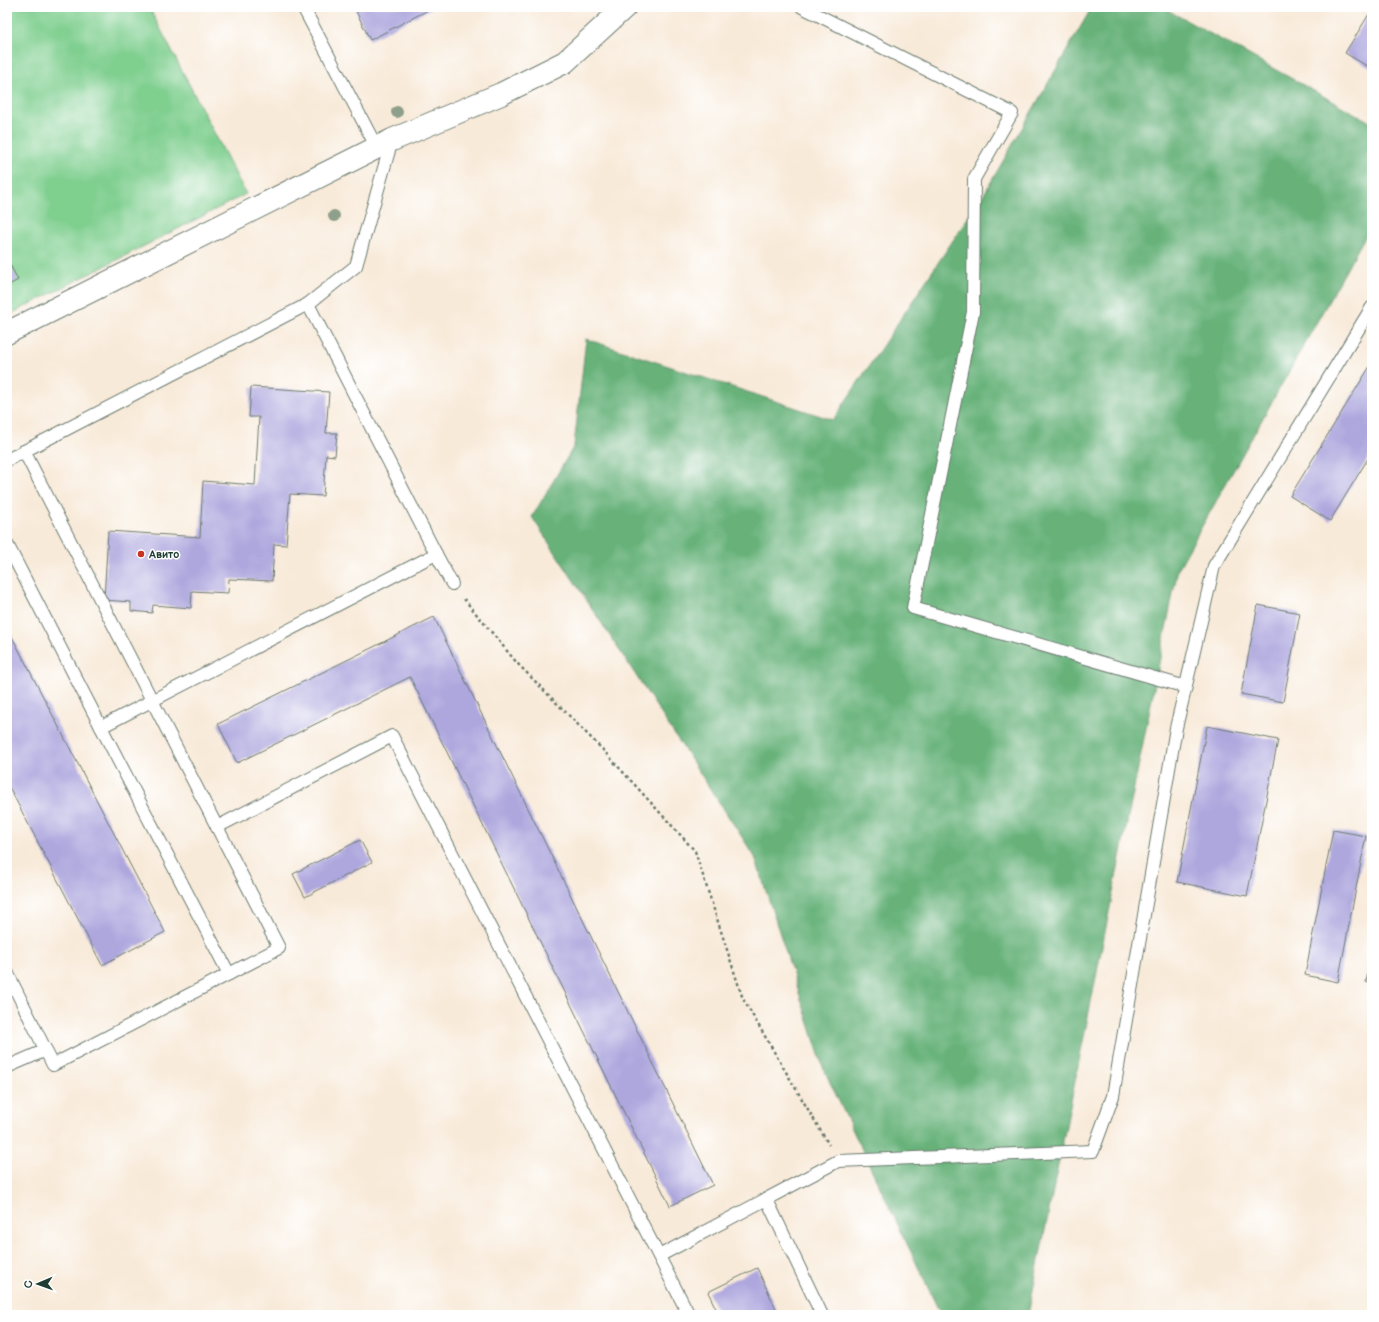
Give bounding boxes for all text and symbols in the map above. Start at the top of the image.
place label: Авито [148,548,179,561]
marker: Авито [136,549,146,559]
north arrow [18,1264,58,1304]
text: С [22,1280,35,1288]

